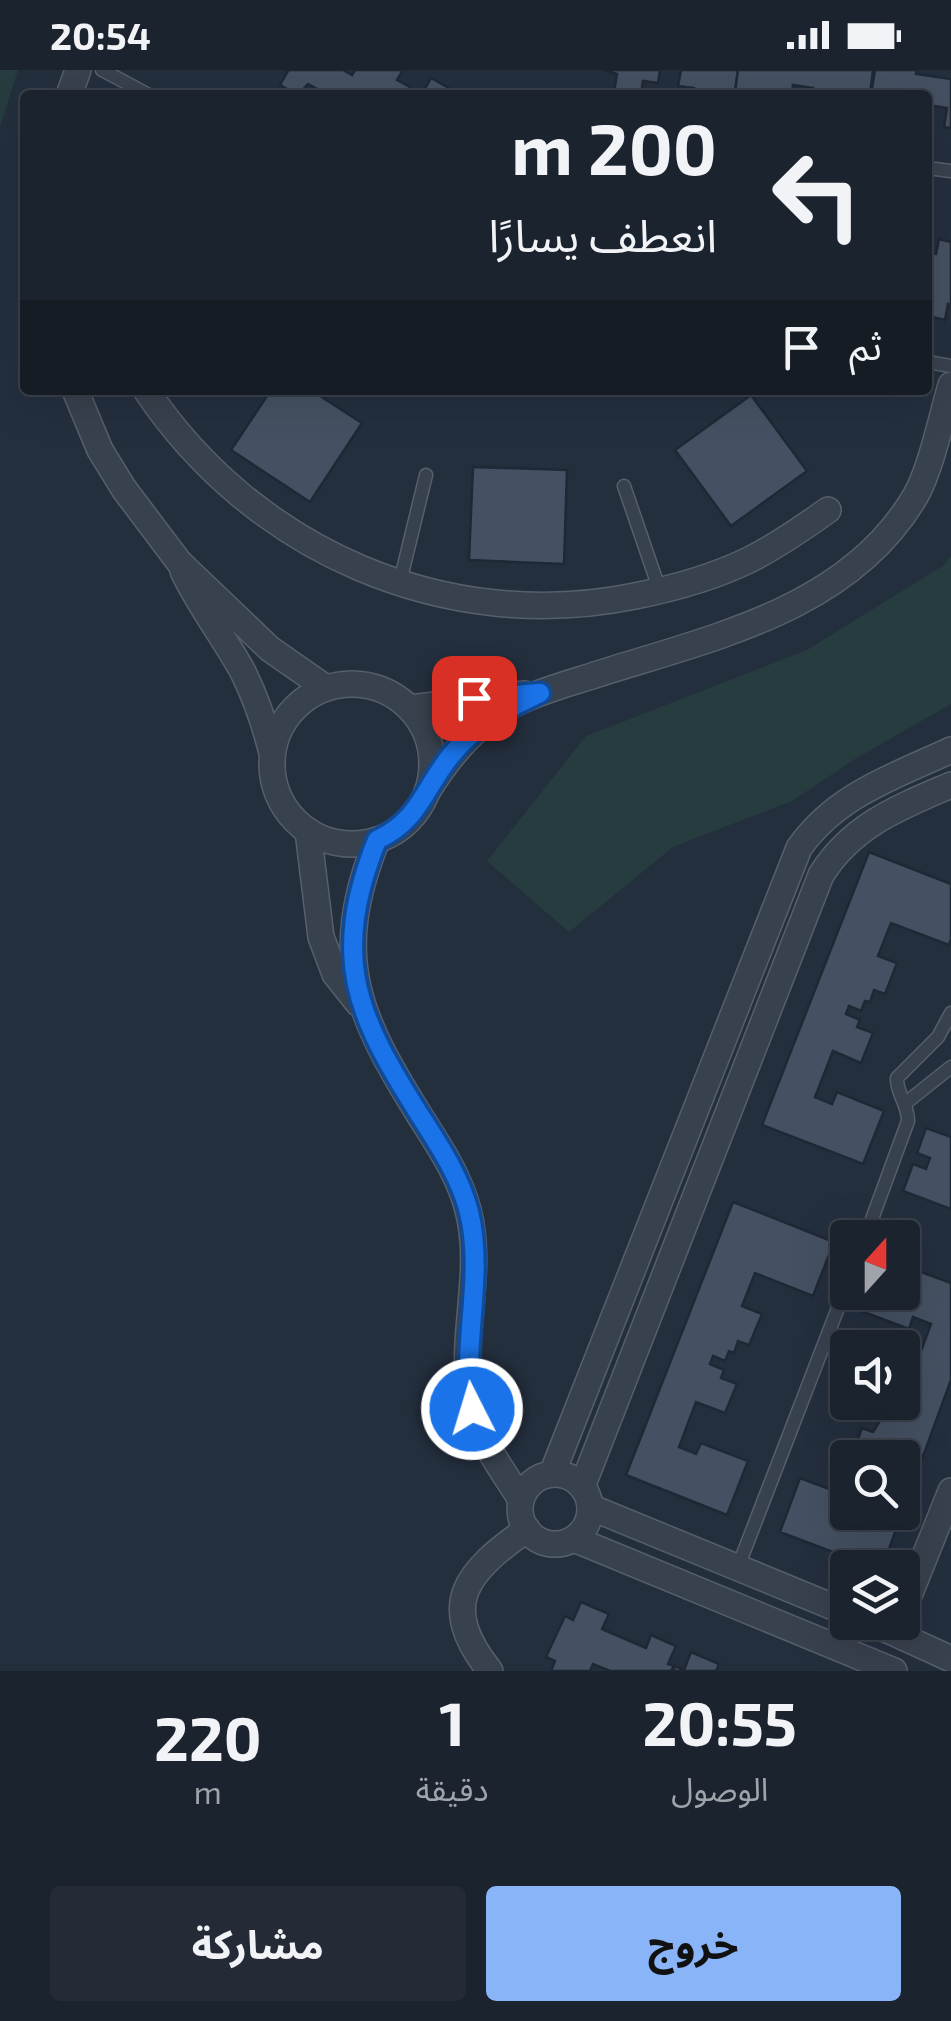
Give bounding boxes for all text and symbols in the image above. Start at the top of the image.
text: 20:54 [50,12,151,58]
text: 200 m [511,105,717,189]
icon: left [752,130,882,260]
text: انعطف يسارًا [488,207,717,261]
icon: arrive [774,320,829,375]
text: ثم [849,322,882,368]
pin [432,656,517,741]
icon: arrive [447,671,502,726]
north arrow [830,1220,920,1310]
map controls [830,1220,920,1640]
button: sound [830,1330,920,1420]
position arrow [420,1357,524,1461]
button: search [830,1440,920,1530]
button: layers [830,1550,920,1640]
text: 1 [439,1686,465,1758]
text: 20:55 [643,1686,797,1758]
text: 220 [154,1701,262,1773]
text: دقيقة [416,1769,489,1807]
text: الوصول [671,1769,768,1807]
text: m [194,1772,222,1810]
button: مشاركة [50,1886,466,2001]
button: خروج [486,1886,901,2001]

